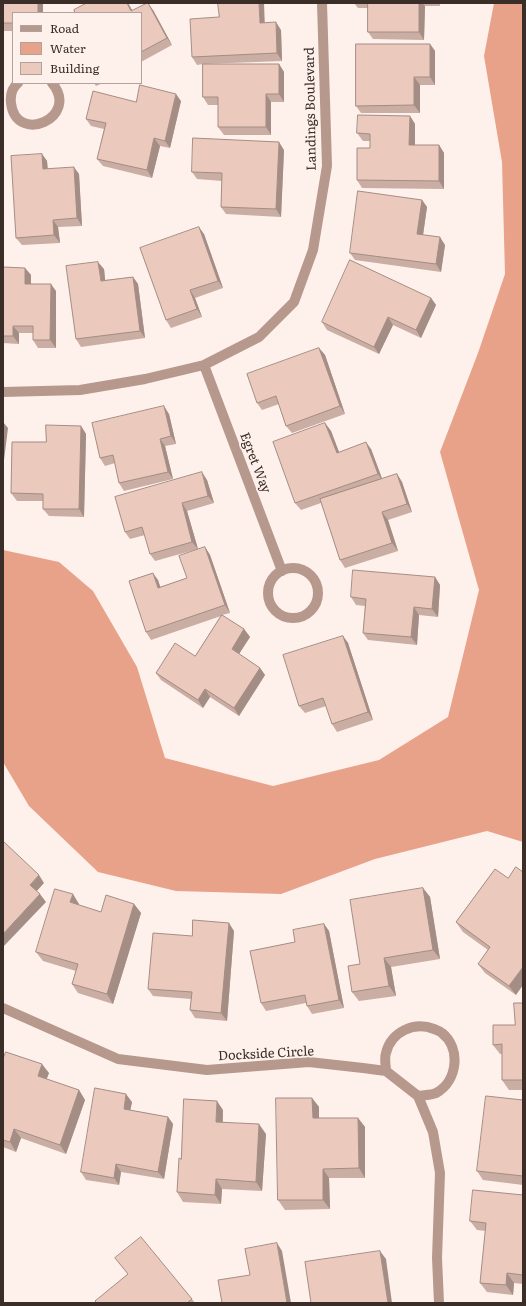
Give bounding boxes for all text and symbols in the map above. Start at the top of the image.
legend [12,12,142,84]
text: Road [50,19,79,37]
text: Water [50,39,86,57]
street label: Landings Boulevard [302,47,320,171]
text: Building [50,59,99,77]
street label: Egret Way [236,430,274,496]
street label: Dockside Circle [218,1044,314,1064]

